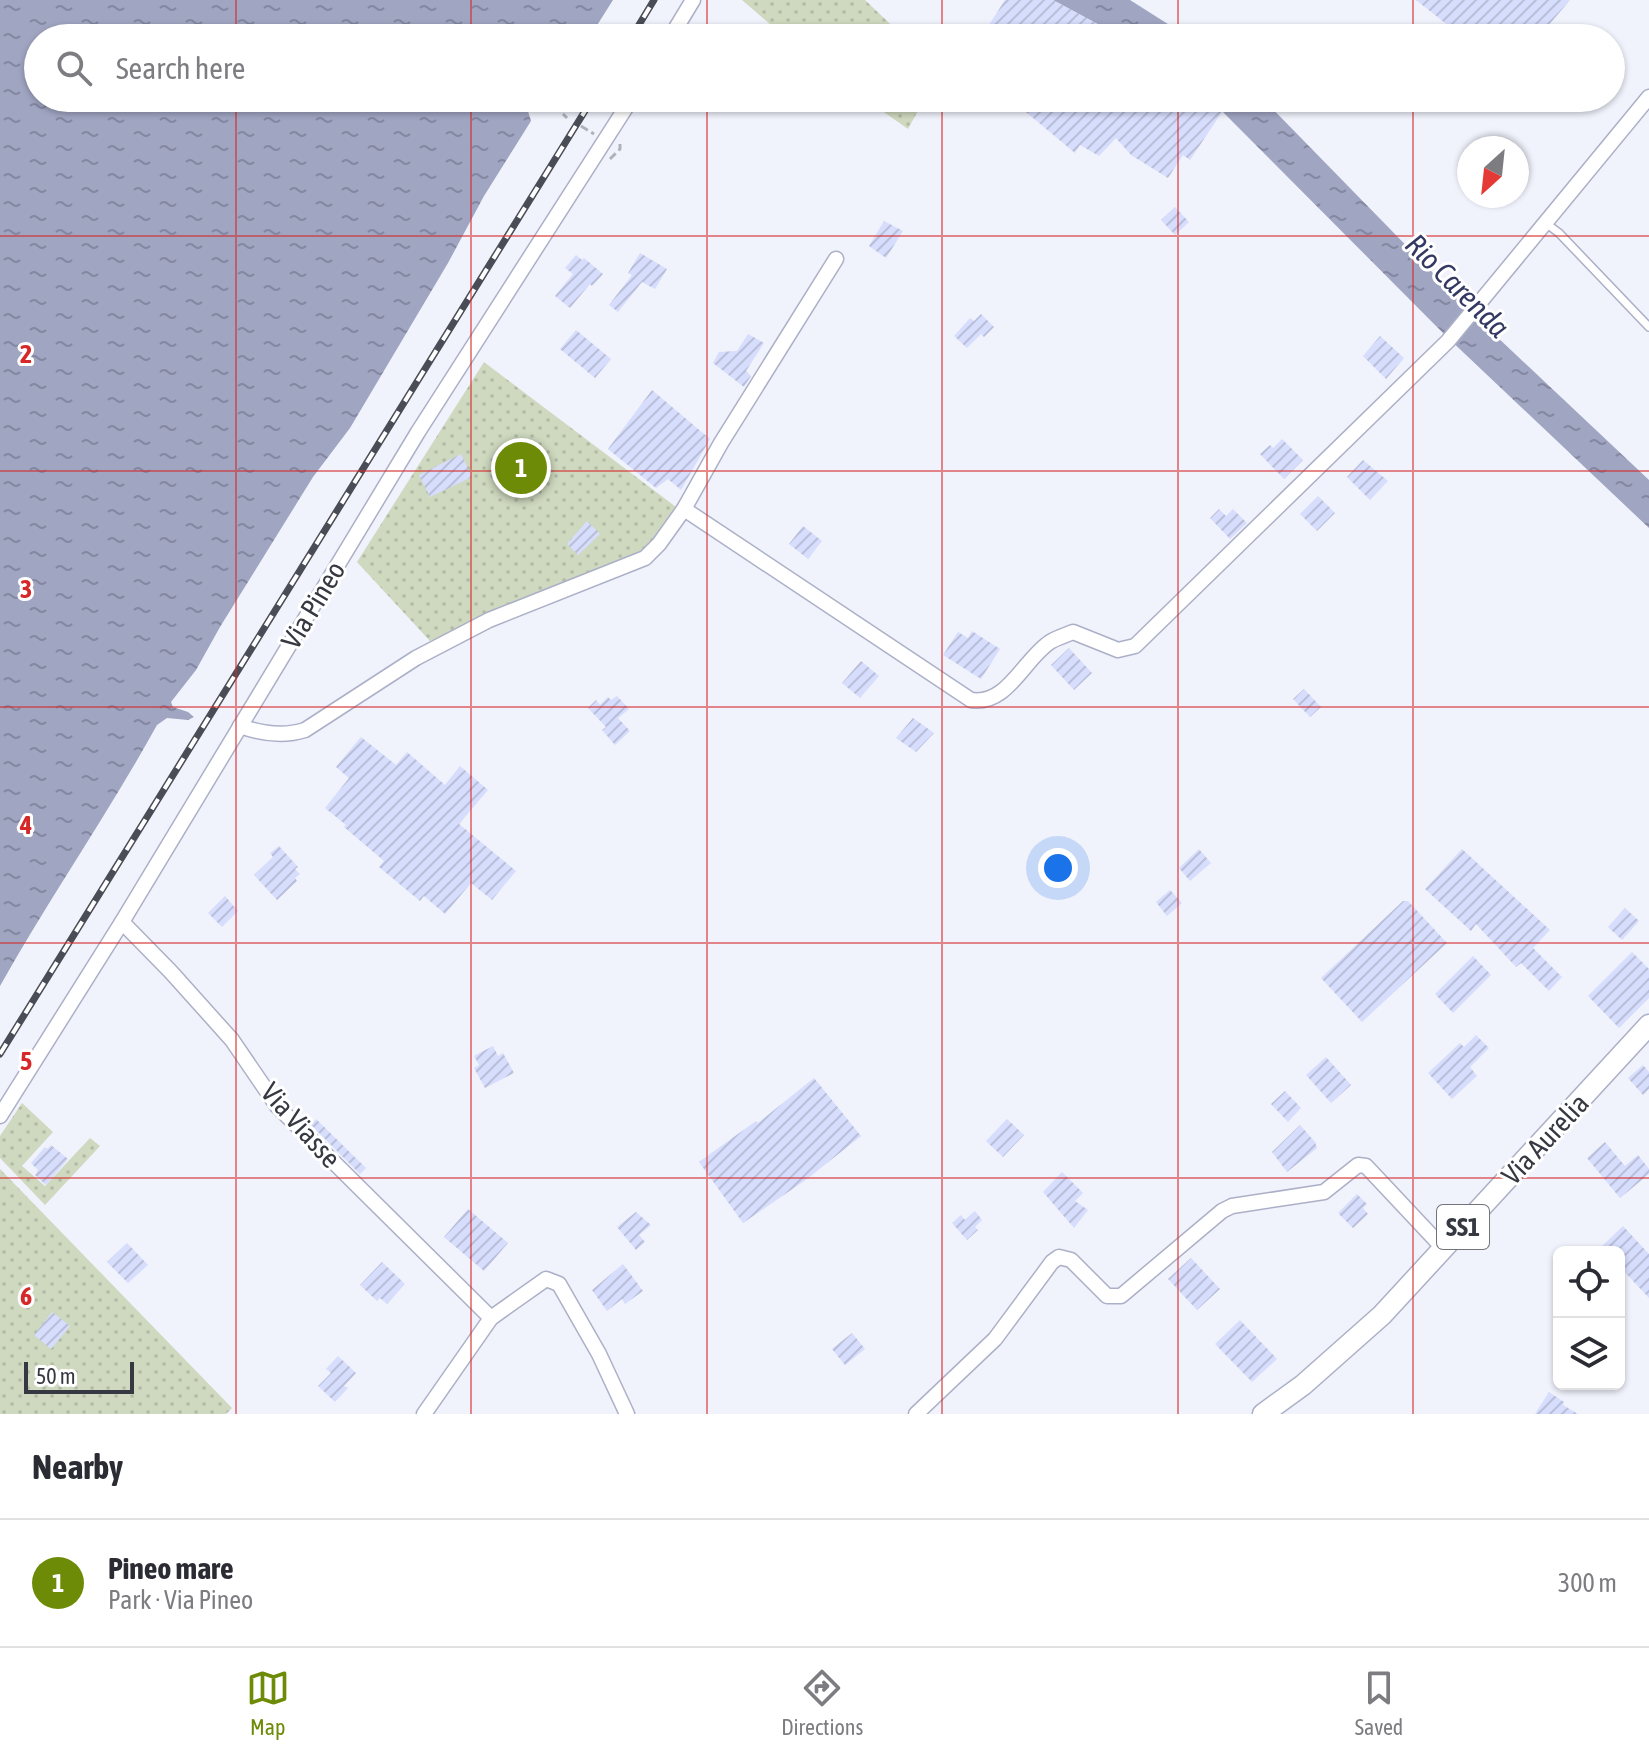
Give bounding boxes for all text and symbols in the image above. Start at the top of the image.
search box [24,24,1625,112]
icon: search [52,46,96,90]
text: Search here [116,51,245,85]
north arrow [1457,136,1529,208]
water label: Rio Carenda [1399,227,1516,344]
text: 2 [20,339,32,369]
pin: 1 [495,438,547,498]
street label: Via Pineo [275,556,351,654]
text: 3 [20,574,32,604]
text: 4 [19,810,32,840]
your location [1038,848,1078,888]
text: 5 [20,1046,32,1076]
street label: Via Viasse [255,1076,347,1174]
street label: Via Aurelia [1495,1087,1595,1191]
road number: SS1 [1437,1205,1489,1249]
map controls [1553,1246,1625,1390]
button: locate [1553,1246,1625,1318]
text: 6 [20,1281,32,1311]
button: layers [1553,1318,1625,1390]
scale bar [24,1358,134,1394]
text: 50 m [36,1363,76,1389]
text: Nearby [32,1447,123,1486]
text: Pineo mare [108,1551,234,1585]
text: 1 [52,1568,64,1598]
text: 300 m [1558,1568,1617,1598]
text: Park · Via Pineo [108,1585,253,1615]
tab: Map [246,1666,290,1740]
tab: Directions [781,1666,863,1740]
tab: Saved [1355,1666,1403,1740]

